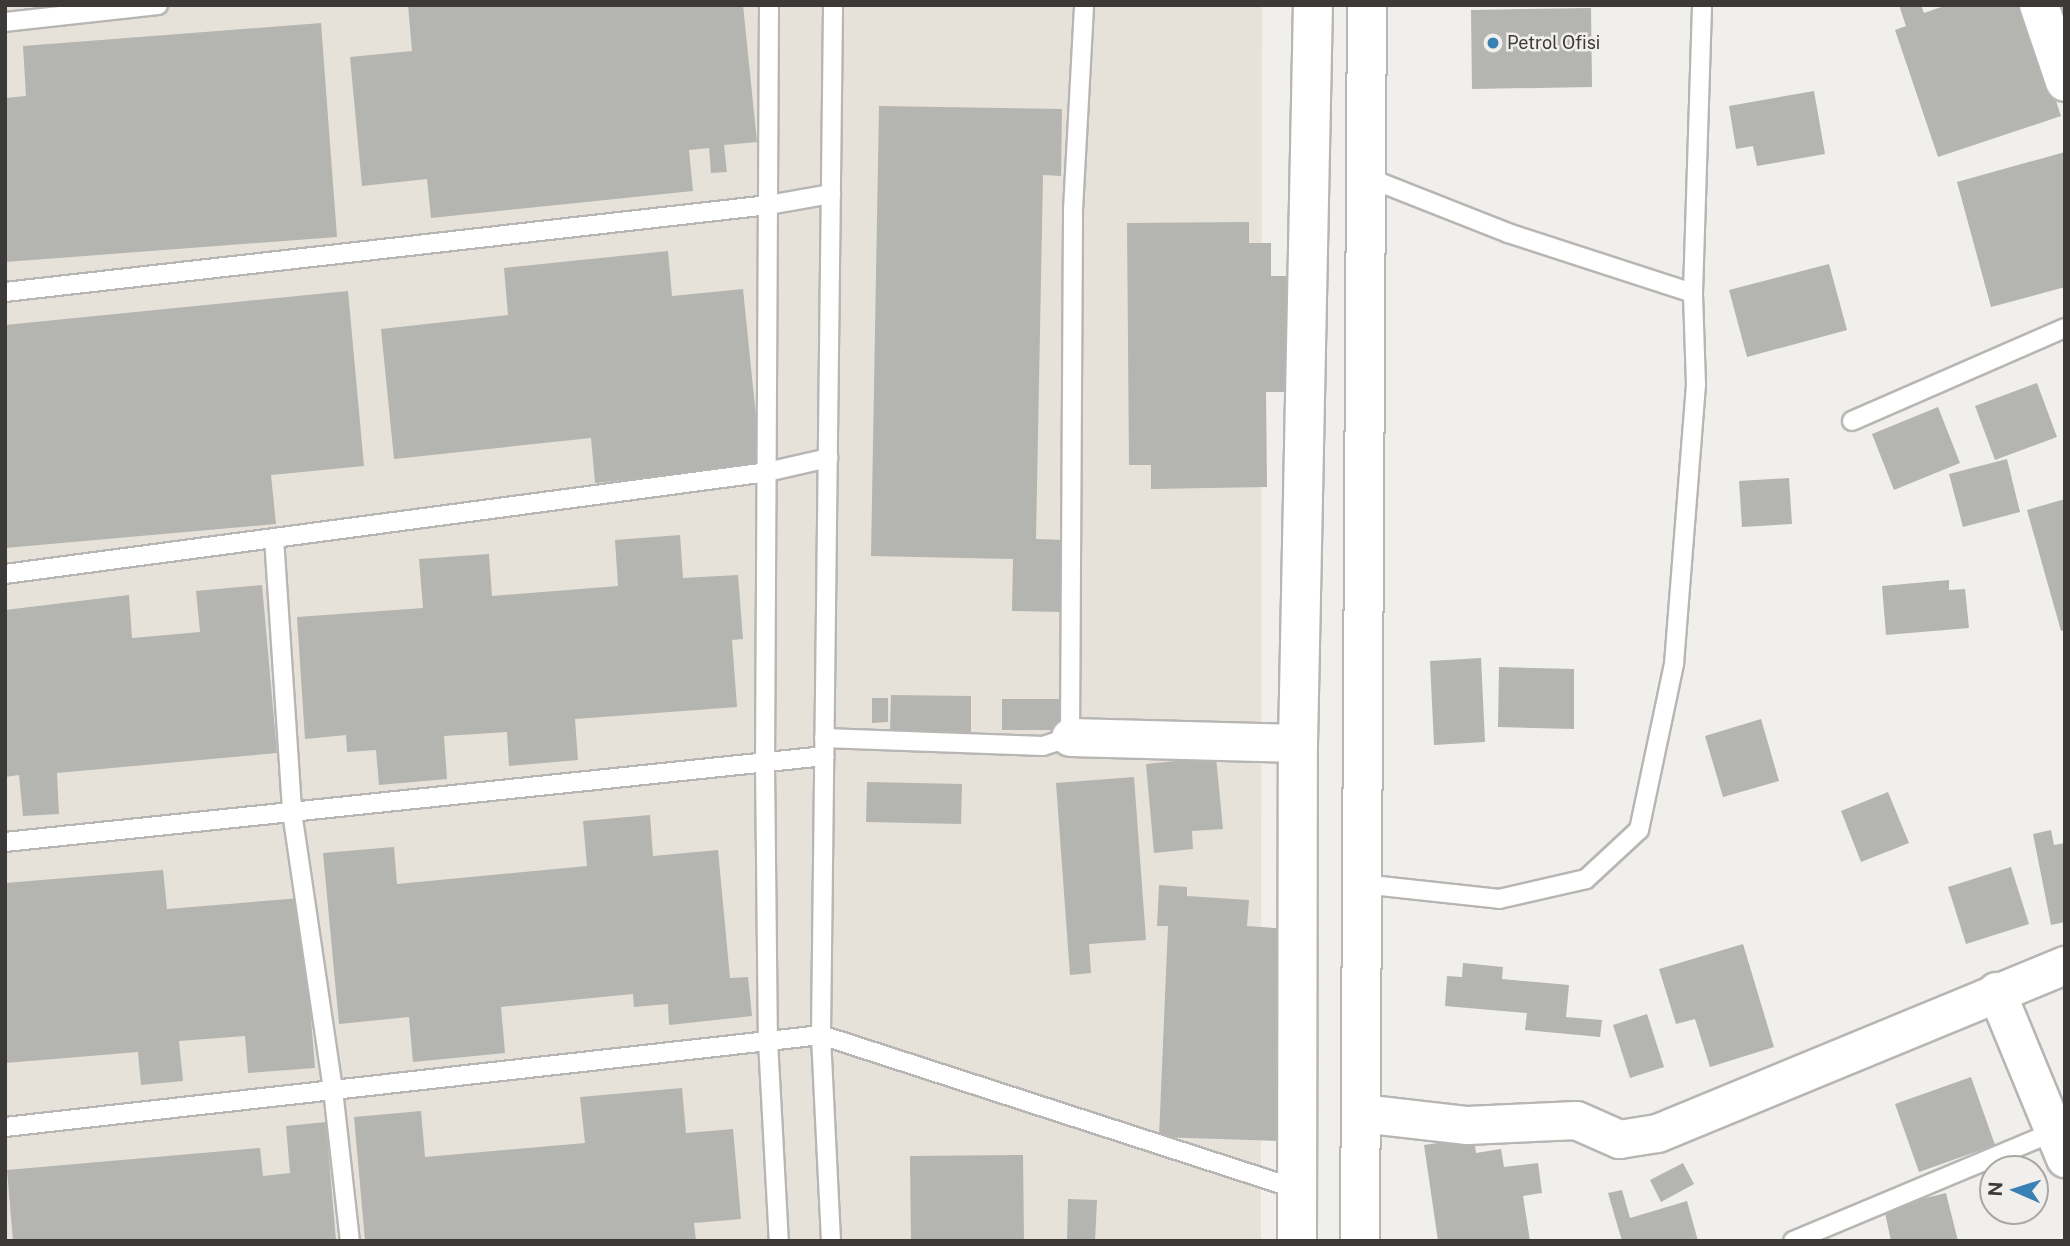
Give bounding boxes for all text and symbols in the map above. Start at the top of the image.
place label: Petrol Ofisi [1507,32,1600,54]
marker: Petrol Ofisi [1485,35,1501,51]
north arrow [1979,1155,2049,1225]
text: N [1984,1181,2006,1197]

